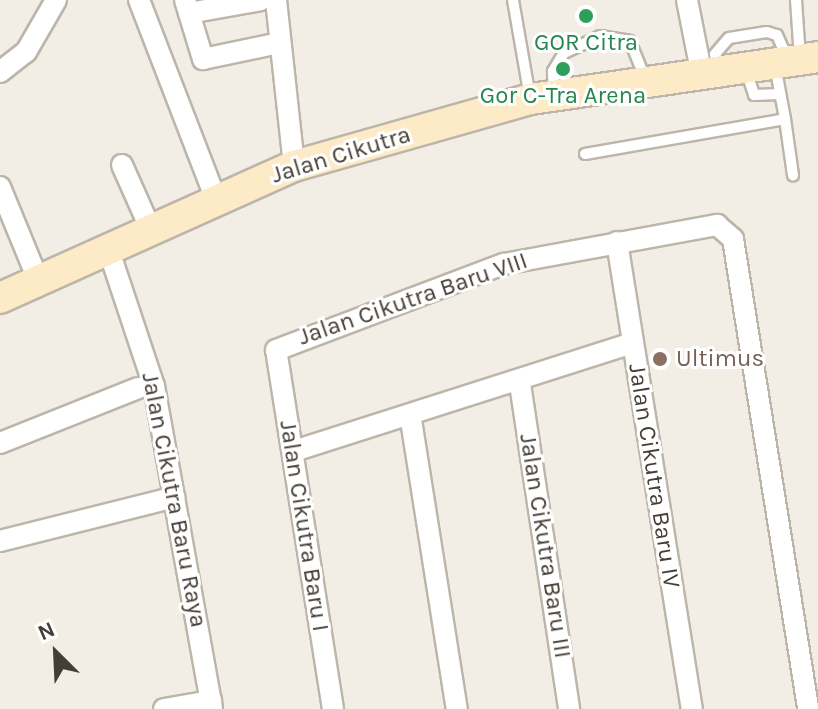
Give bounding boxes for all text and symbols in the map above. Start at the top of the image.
marker: GOR Citra [577,7,595,25]
place label: GOR Citra [534,29,638,57]
marker: Gor C-Tra Arena [554,60,572,78]
place label: Gor C-Tra Arena [480,82,646,110]
street label: Jalan Cikutra [268,120,414,190]
street label: Jalan Cikutra Baru VIII [295,246,531,352]
place label: Ultimus [676,345,764,373]
marker: Ultimus [651,350,669,368]
street label: Jalan Cikutra Baru IV [622,362,686,590]
street label: Jalan Cikutra Baru Raya [135,370,213,630]
street label: Jalan Cikutra Baru I [273,418,335,634]
street label: Jalan Cikutra Baru III [513,432,577,660]
north arrow [16,613,96,693]
text: N [34,616,59,646]

